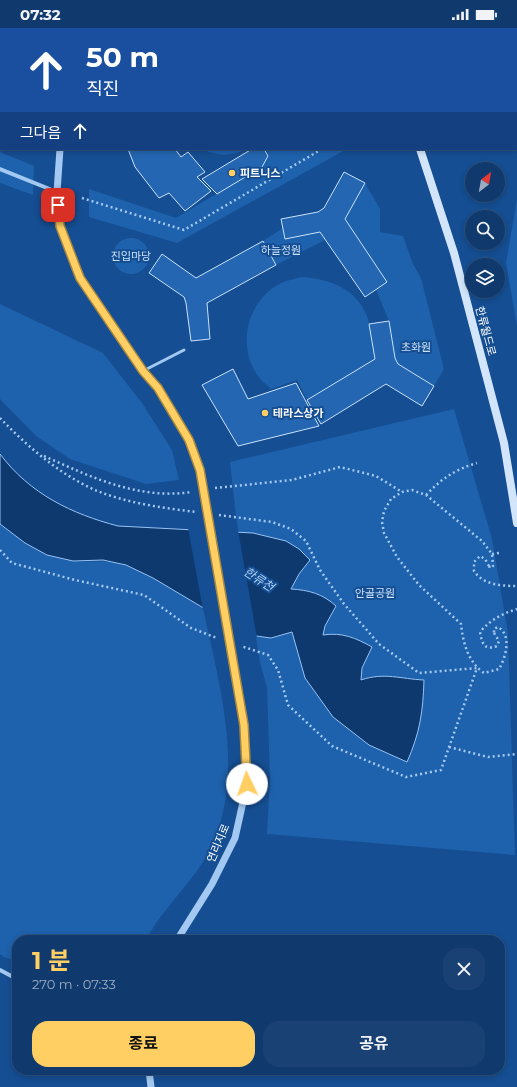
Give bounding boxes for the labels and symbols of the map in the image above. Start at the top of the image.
north arrow [465,162,505,202]
place label: 피트니스 [240,166,280,180]
marker: 피트니스 [227,168,237,178]
pin [41,188,75,222]
park label: 하늘정원 [261,243,301,257]
park label: 진입마당 [111,249,151,263]
street label: 한류월드로 [473,305,499,357]
park label: 초화원 [401,340,431,354]
place label: 테라스상가 [273,406,324,420]
marker: 테라스상가 [260,408,270,418]
water label: 한류천 [241,564,279,595]
park label: 안골공원 [355,586,395,600]
position arrow [226,763,268,805]
street label: 연리지로 [204,822,232,864]

